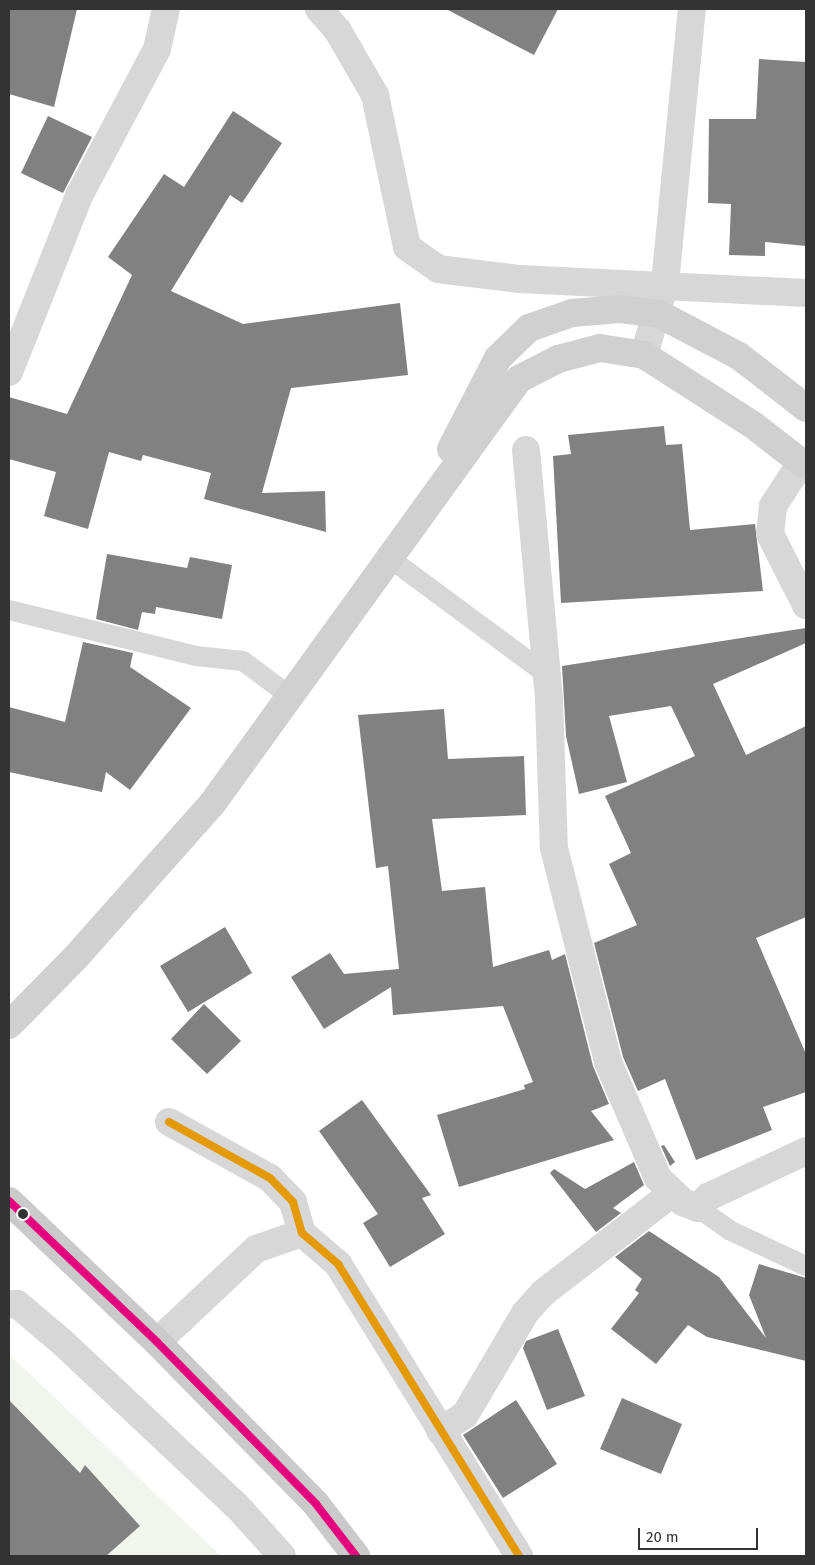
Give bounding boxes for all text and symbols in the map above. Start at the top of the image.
unlabelled marker [18,1209,28,1219]
scale bar [640,1518,760,1550]
text: 20 m [646,1528,679,1546]

